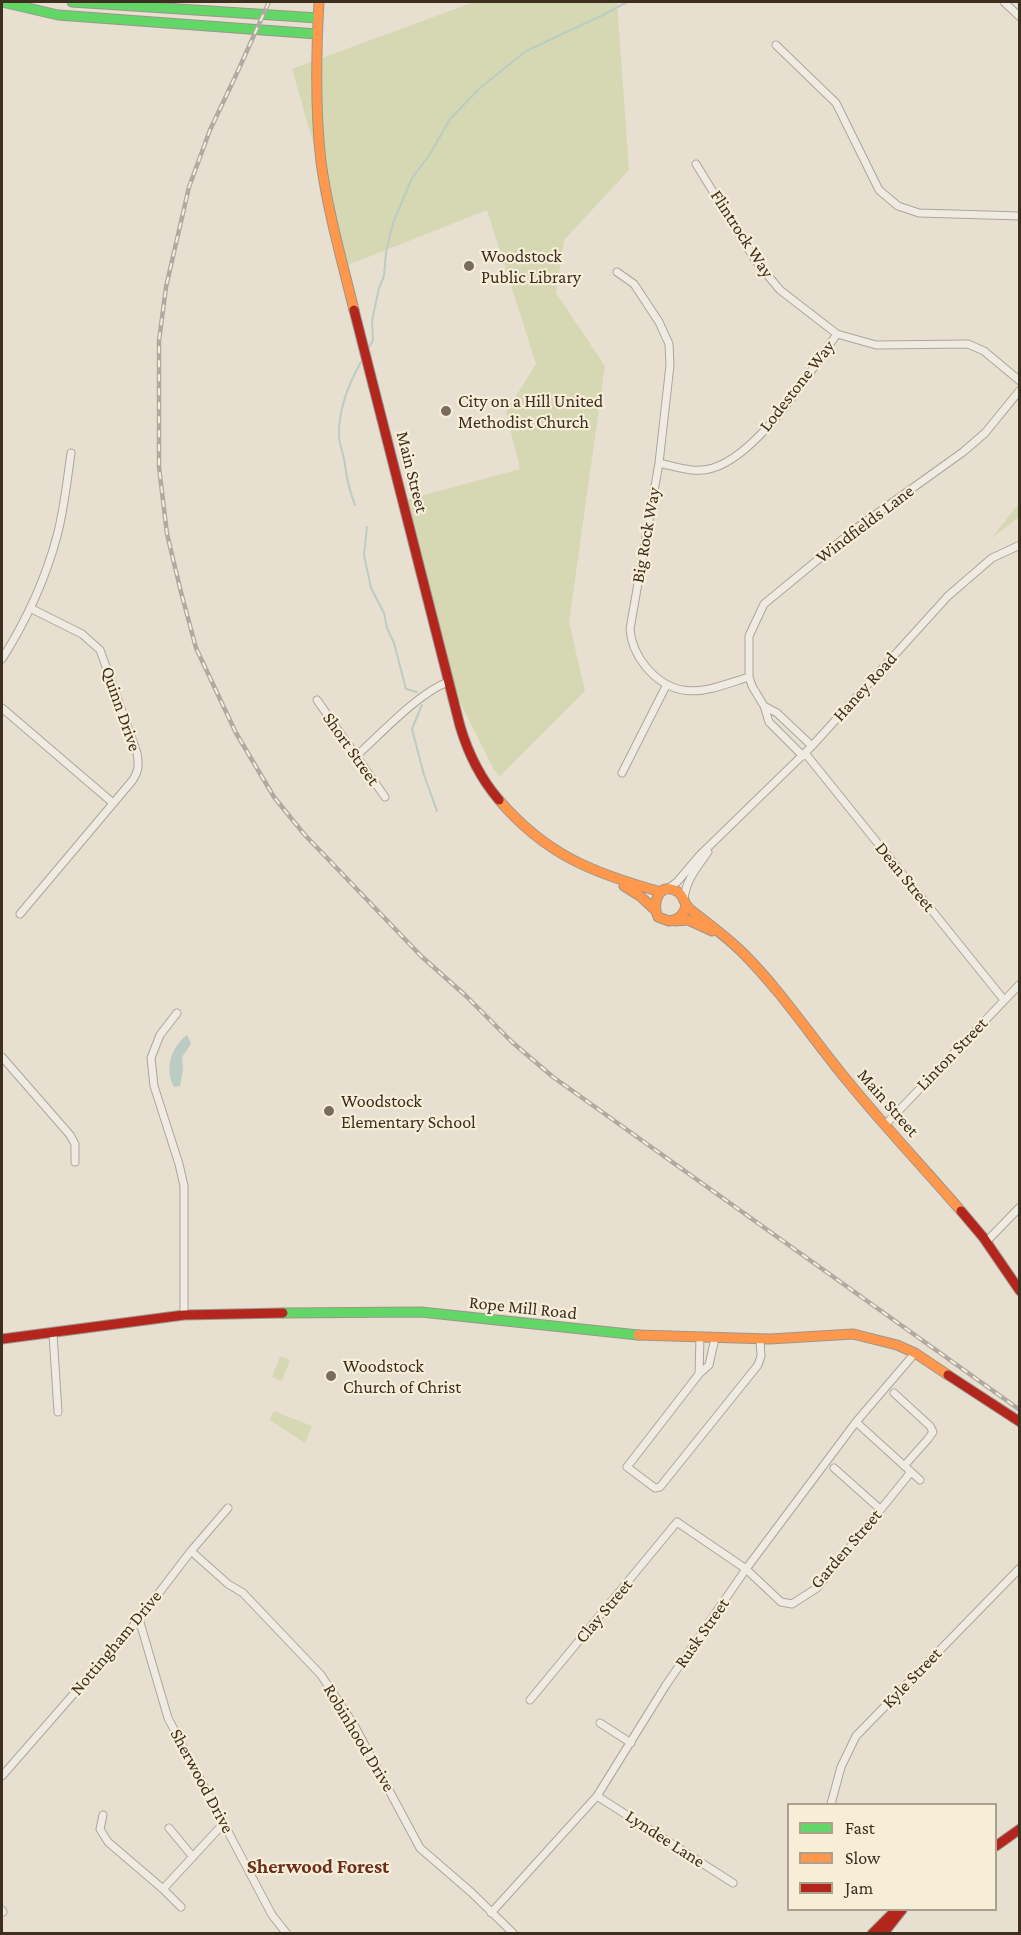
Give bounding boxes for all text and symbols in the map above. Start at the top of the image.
street label: Flintrock Way [706,186,778,282]
place label: Woodstock Public Library [481,245,581,288]
marker: Woodstock Public Library [462,259,476,273]
street label: Lodestone Way [755,336,839,436]
place label: City on a Hill United Methodist Church [458,390,603,432]
marker: City on a Hill United Methodist Church [439,404,453,418]
street label: Main Street [391,429,433,515]
street label: Windfields Lane [812,480,918,568]
street label: Big Rock Way [627,485,665,585]
street label: Haney Road [828,648,902,726]
street label: Quinn Drive [96,664,146,754]
street label: Short Street [318,708,384,790]
street label: Dean Street [870,838,940,916]
street label: Linton Street [912,1013,992,1095]
street label: Main Street [853,1065,923,1141]
place label: Woodstock Elementary School [341,1090,476,1132]
marker: Woodstock Elementary School [322,1104,336,1118]
street label: Rope Mill Road [468,1292,578,1324]
place label: Woodstock Church of Christ [343,1355,461,1398]
marker: Woodstock Church of Christ [324,1369,338,1383]
street label: Garden Street [806,1505,886,1593]
street label: Clay Street [571,1574,637,1648]
street label: Nottingham Drive [66,1586,166,1700]
street label: Rusk Street [670,1594,734,1672]
street label: Kyle Street [878,1643,946,1713]
street label: Robinhood Drive [318,1680,400,1796]
street label: Sherwood Drive [165,1725,239,1837]
legend [787,1803,997,1911]
street label: Lyndee Lane [621,1805,709,1873]
text: Fast [845,1818,875,1838]
text: Slow [845,1848,880,1868]
district label: Sherwood Forest [247,1855,389,1879]
text: Jam [845,1878,873,1898]

